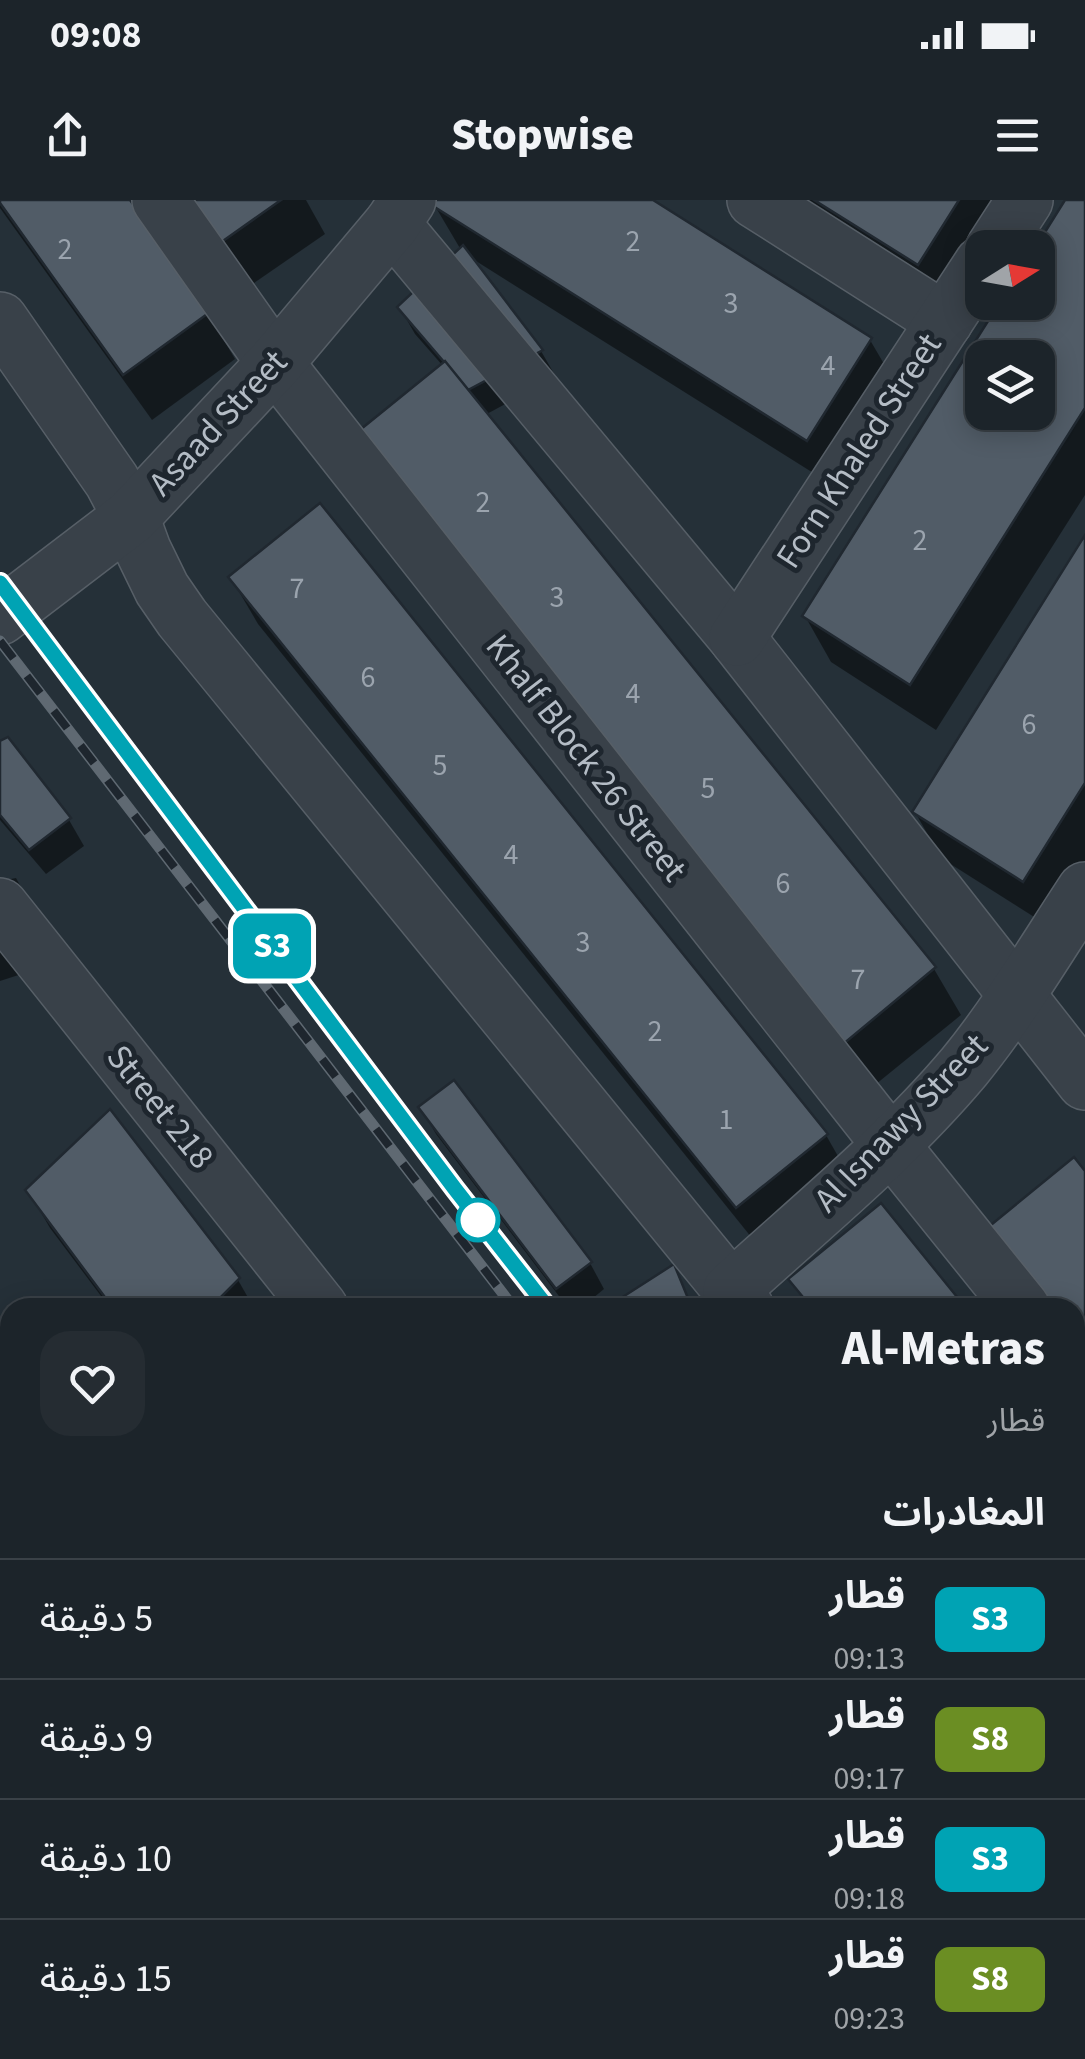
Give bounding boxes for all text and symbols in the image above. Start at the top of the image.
text: 09:08 [50,8,142,62]
text: Stopwise [451,103,634,167]
icon: share [40,108,95,163]
icon: menu [990,108,1045,163]
house number: 2 [626,220,640,263]
house number: 2 [58,228,72,271]
north arrow [965,230,1055,320]
map controls [965,230,1055,430]
house number: 3 [724,282,738,325]
street label: Forn Khaled Street [764,323,954,578]
street label: Asaad Street [137,339,299,507]
button: layers [965,340,1055,430]
house number: 4 [821,344,836,387]
house number: 2 [476,481,490,524]
house number: 2 [913,519,927,562]
house number: 7 [290,567,304,610]
house number: 3 [550,576,564,619]
street label: Khalf Block 26 Street [474,624,699,892]
house number: 6 [361,656,375,699]
house number: 4 [626,672,641,715]
house number: 6 [1022,703,1036,746]
house number: 5 [433,744,447,787]
house number: 5 [701,767,715,810]
house number: 4 [504,833,519,876]
house number: 6 [776,862,790,905]
line badge: S3 [227,914,317,978]
text: S3 [253,921,291,971]
house number: 3 [576,921,590,964]
house number: 7 [851,958,865,1001]
house number: 2 [648,1010,662,1053]
street label: Al Isnawy Street [803,1022,1000,1224]
street label: Street 218 [94,1034,226,1180]
house number: 1 [719,1098,733,1141]
unlabelled marker [457,1199,499,1241]
text: Al-Metras [842,1315,1045,1383]
button: heart [40,1331,145,1436]
text: قطار [987,1398,1045,1444]
text: المغادرات [883,1486,1045,1540]
text: قطار [829,1569,905,1623]
text: 5 دقيقة [40,1592,153,1646]
text: S3 [971,1594,1009,1644]
text: 09:13 [833,1636,905,1682]
text: قطار [829,1689,905,1743]
text: 9 دقيقة [40,1712,153,1766]
text: S8 [971,1714,1009,1764]
text: 09:17 [833,1756,905,1802]
text: قطار [829,1809,905,1863]
text: 10 دقيقة [40,1832,172,1886]
text: S3 [971,1834,1009,1884]
text: 09:18 [833,1876,905,1922]
text: قطار [829,1929,905,1983]
text: 15 دقيقة [40,1952,172,2006]
text: S8 [971,1954,1009,2004]
text: 09:23 [833,1996,905,2042]

